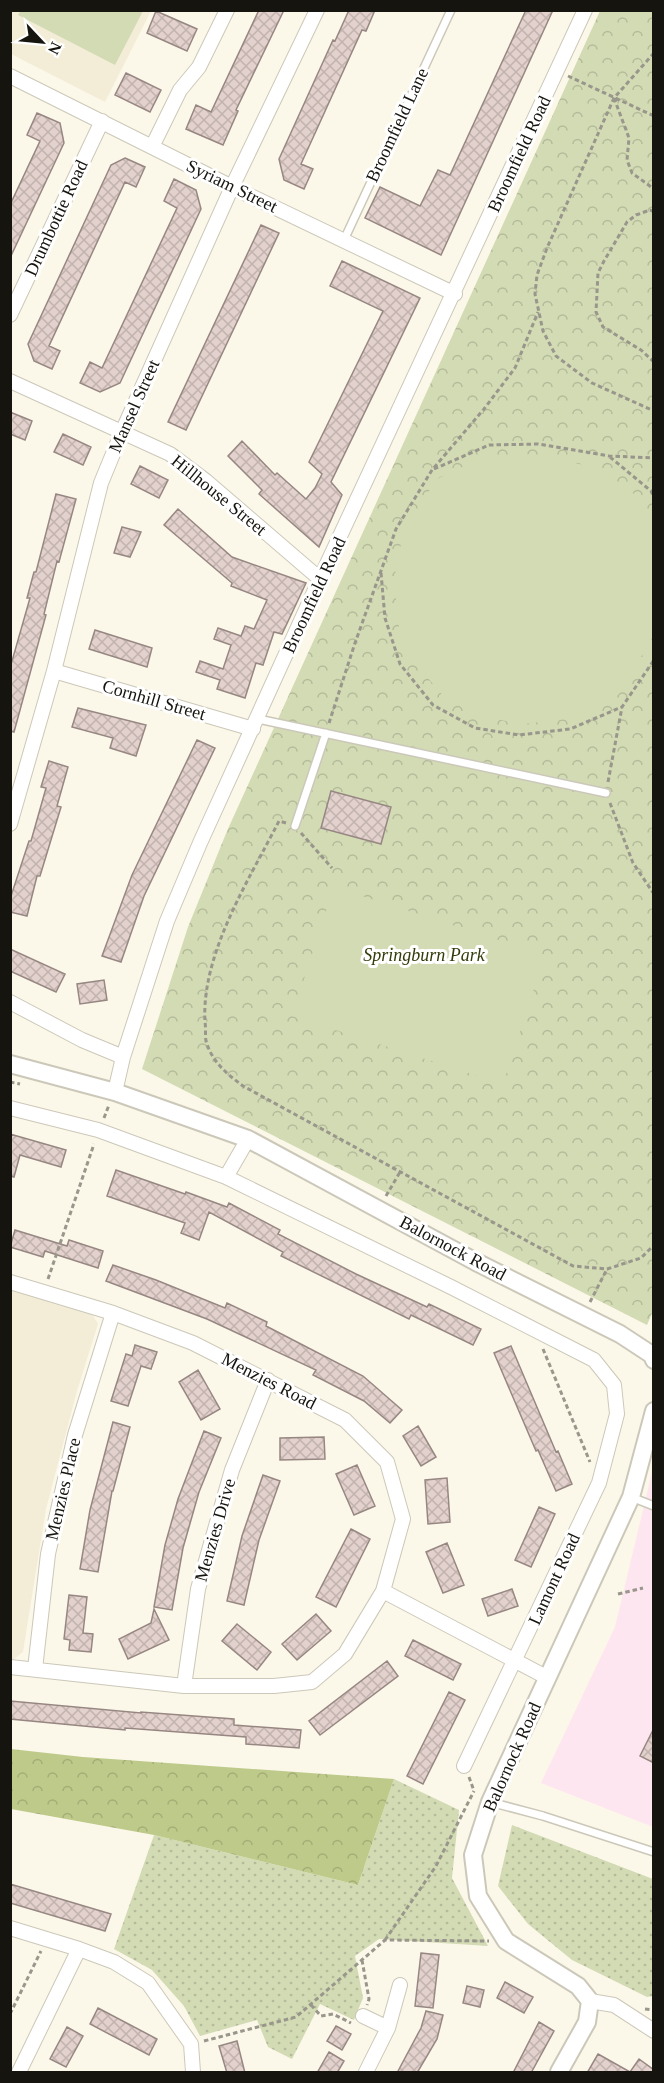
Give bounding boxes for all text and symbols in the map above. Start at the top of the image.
north arrow [12,12,72,72]
text: N [45,39,65,58]
street label: Broomfield Lane [362,65,432,185]
street label: Broomfield Road [483,93,555,215]
street label: Syriam Street [183,155,281,217]
street label: Drumbottie Road [20,157,92,279]
street label: Mansel Street [105,356,163,456]
street label: Hillhouse Street [167,451,271,539]
street label: Broomfield Road [278,534,350,656]
street label: Cornhill Street [100,676,208,724]
park label: Springburn Park [363,945,486,965]
street label: Balornock Road [396,1212,510,1284]
street label: Menzies Road [218,1349,320,1413]
street label: Menzies Place [42,1436,84,1542]
street label: Menzies Drive [191,1476,239,1584]
street label: Lamont Road [524,1530,584,1628]
street label: Balornock Road [479,1699,545,1815]

